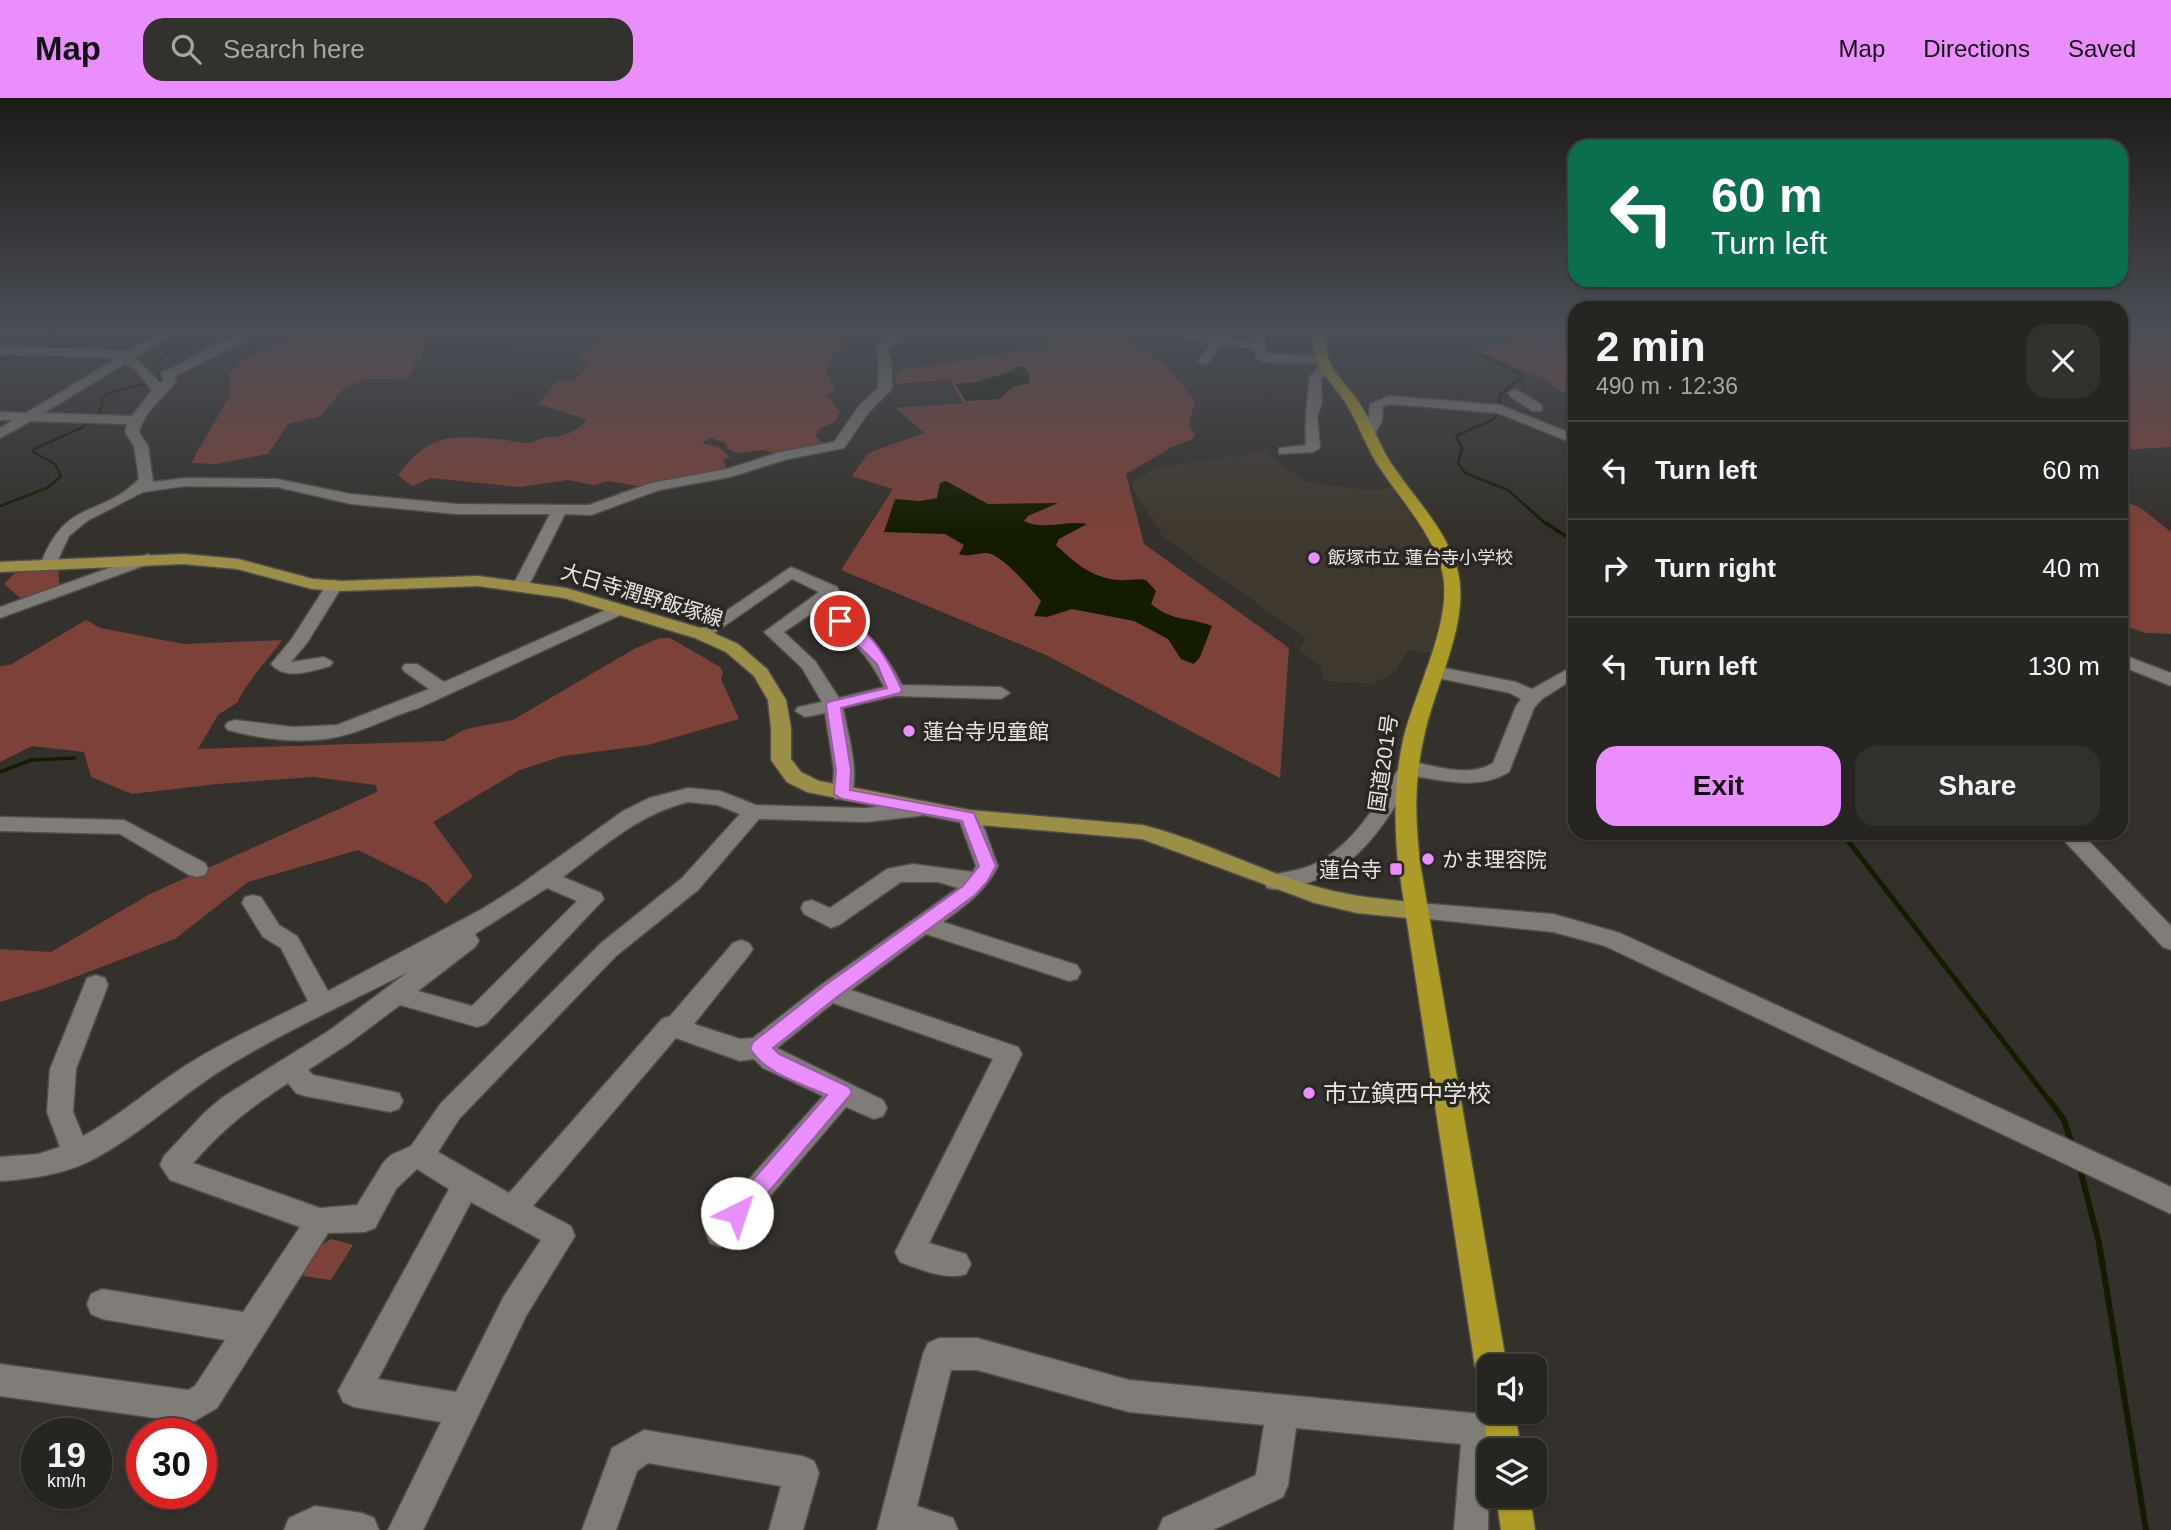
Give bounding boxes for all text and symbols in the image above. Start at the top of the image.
search box [143,18,633,81]
text: Map [35,30,101,67]
icon: search [167,30,205,68]
text: Search here [223,34,365,64]
text: Map [1839,35,1885,62]
text: Directions [1923,35,2030,62]
text: Saved [2068,35,2136,62]
icon: left [1596,168,1687,259]
text: 60 m [1711,168,1823,222]
text: Turn left [1711,225,1827,261]
text: 2 min [1596,323,1706,370]
button: close [2026,324,2100,398]
text: 490 m · 12:36 [1596,373,1738,399]
icon: left [1596,451,1634,489]
text: Turn left [1655,455,1757,485]
text: 60 m [2042,455,2100,485]
place label: 飯塚市立 蓮台寺小学校 [1328,548,1513,568]
icon: right [1596,549,1634,587]
marker: 飯塚市立 蓮台寺小学校 [1306,550,1322,566]
text: Turn right [1655,553,1776,583]
text: 40 m [2042,553,2100,583]
street label: 大日寺潤野飯塚線 [558,559,726,631]
pin [810,591,870,651]
icon: arrive [821,602,859,640]
icon: left [1596,647,1634,685]
text: Turn left [1655,651,1757,681]
text: 130 m [2028,651,2100,681]
street label: 国道201号 [1365,713,1401,813]
place label: 蓮台寺児童館 [923,720,1049,743]
marker: 蓮台寺児童館 [901,723,917,739]
button: Exit [1596,746,1841,826]
button: Share [1855,746,2100,826]
place label: かま理容院 [1442,848,1547,871]
marker: かま理容院 [1420,851,1436,867]
place label: 蓮台寺 [1319,858,1382,881]
marker: 蓮台寺 [1388,861,1404,877]
place label: 市立鎮西中学校 [1323,1080,1491,1107]
marker: 市立鎮西中学校 [1301,1085,1317,1101]
position arrow [700,1176,774,1250]
map controls [1477,1354,1547,1508]
button: sound [1477,1354,1547,1424]
speed limit sign: 30 [126,1418,217,1509]
text: 19 [47,1435,86,1474]
button: layers [1477,1438,1547,1508]
text: km/h [47,1471,86,1491]

